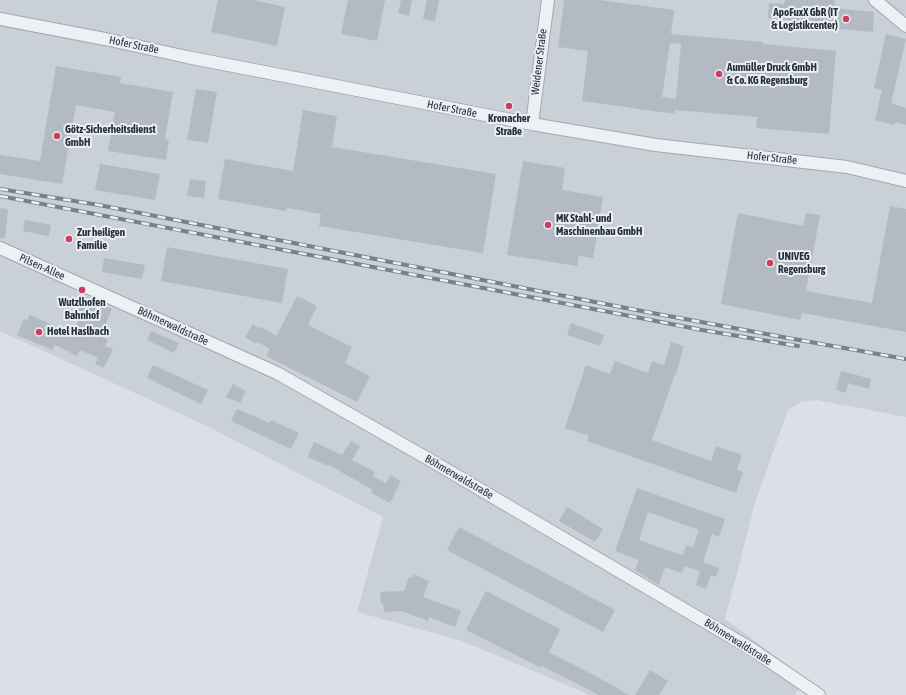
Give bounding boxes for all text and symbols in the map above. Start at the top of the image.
place label: ApoFuxX GbR (IT & Logistikcenter) [772,6,838,32]
marker: ApoFuxX GbR (IT & Logistikcenter) [841,14,851,24]
street label: Weidener Straße [528,28,550,96]
street label: Hofer Straße [108,33,160,57]
place label: Aumüller Druck GmbH & Co. KG Regensburg [727,61,817,87]
marker: Aumüller Druck GmbH & Co. KG Regensburg [714,69,724,79]
street label: Hofer Straße [426,98,478,120]
marker: Kronacher Straße [504,101,514,111]
place label: Kronacher Straße [488,112,530,138]
place label: Götz-Sicherheitsdienst GmbH [65,123,156,149]
marker: Götz-Sicherheitsdienst GmbH [52,131,62,141]
street label: Hofer Straße [746,149,798,167]
place label: MK Stahl- und Maschinenbau GmbH [556,212,642,238]
marker: MK Stahl- und Maschinenbau GmbH [543,220,553,230]
place label: Zur heiligen Familie [77,226,125,252]
marker: Zur heiligen Familie [64,234,74,244]
place label: UNIVEG Regensburg [778,250,825,276]
street label: Pilsen-Allee [17,251,67,283]
marker: UNIVEG Regensburg [765,258,775,268]
marker: Wutzlhofen Bahnhof [77,285,87,295]
place label: Wutzlhofen Bahnhof [58,296,106,322]
street label: Böhmerwaldstraße [135,304,211,348]
place label: Hotel Haslbach [47,325,109,339]
marker: Hotel Haslbach [34,327,44,337]
street label: Böhmerwaldstraße [422,452,496,502]
street label: Böhmerwaldstraße [702,616,774,668]

